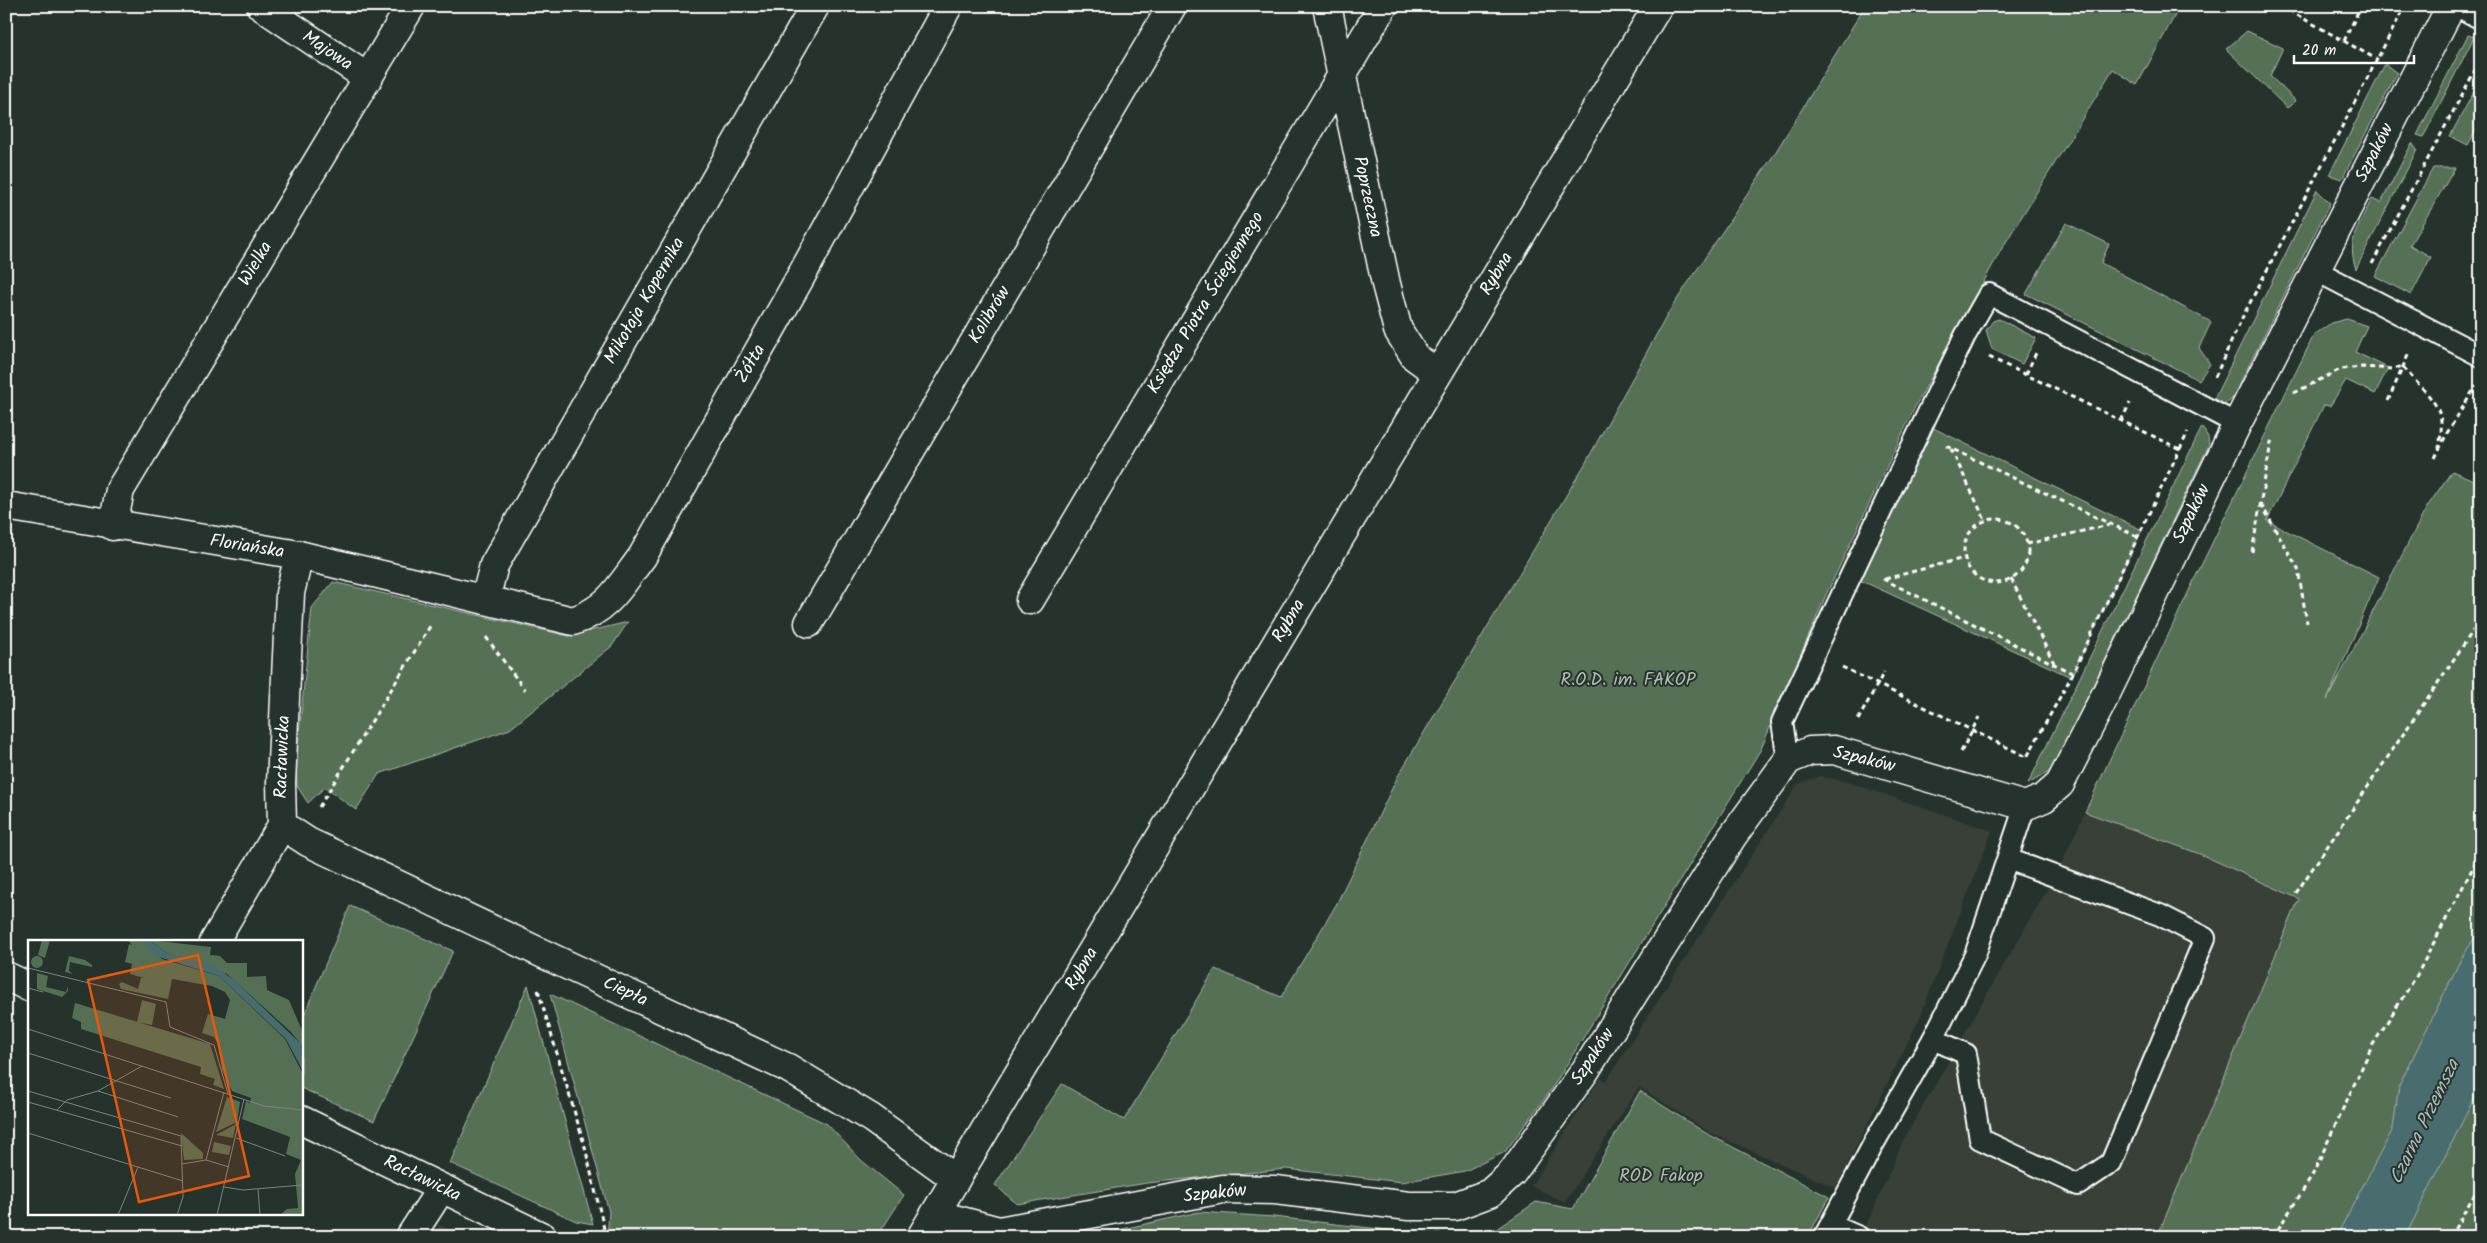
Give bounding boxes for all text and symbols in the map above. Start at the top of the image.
street label: Majowa [296,23,358,79]
scale bar [2294,32,2414,64]
text: 20 m [2302,39,2336,63]
street label: Szpaków [2348,117,2403,188]
street label: Poprzeczna [1344,154,1390,240]
street label: Księdza Piotra Ściegiennego [1140,206,1272,400]
street label: Mikołaja Kopernika [597,232,693,370]
street label: Wielka [231,236,281,292]
street label: Rybna [1473,247,1521,301]
street label: Kolibrów [961,280,1019,350]
street label: Żółta [728,339,774,389]
street label: Szpaków [2165,478,2219,549]
street label: Floriańska [208,527,286,567]
street label: Rybna [1265,594,1313,648]
park label: R.O.D. im. FAKOP [1560,666,1697,695]
street label: Racławicka [267,715,299,799]
street label: Szpaków [1830,738,1899,782]
inset map [28,940,302,1216]
street label: Rybna [1058,942,1106,996]
street label: Ciepła [598,969,652,1015]
street label: Szpaków [1564,1022,1623,1091]
water label: Czarna Przemsza [2382,1054,2469,1190]
street label: Racławicka [378,1148,466,1210]
park label: ROD Fakop [1619,1162,1703,1191]
street label: Szpaków [1182,1176,1249,1212]

